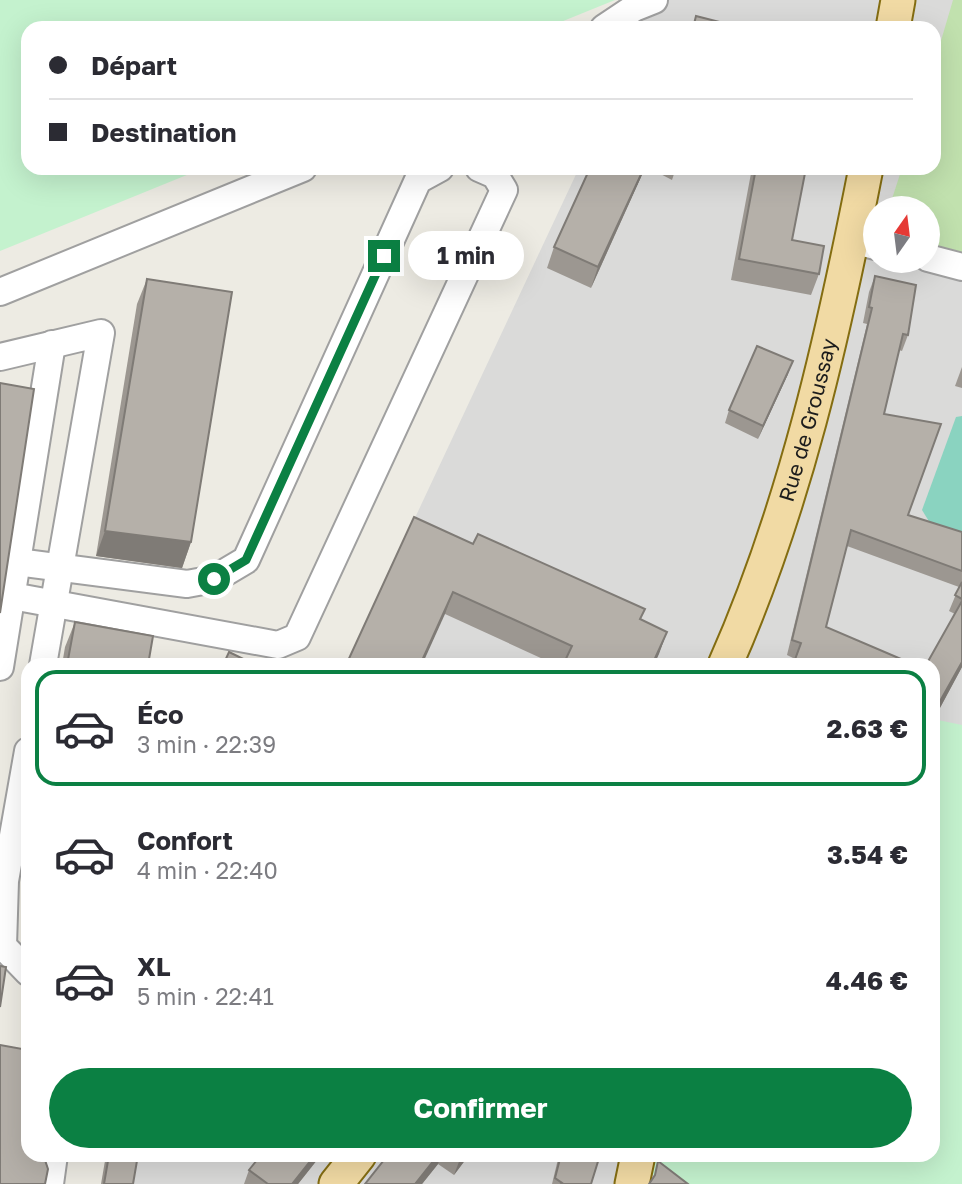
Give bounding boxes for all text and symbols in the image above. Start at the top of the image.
text: Départ [91,50,177,81]
text: Destination [91,117,237,148]
north arrow [863,196,940,273]
map controls [863,196,940,273]
callout: 1 min [408,232,524,280]
route end [368,240,400,272]
text: 1 min [437,241,495,269]
street label: Rue de Groussay [773,335,842,505]
route start [198,563,230,595]
icon: car [53,697,116,760]
text: Éco [137,699,184,730]
text: 2.63 € [827,713,908,744]
text: 3 min · 22:39 [137,730,276,758]
icon: car [53,823,116,886]
text: Confort [137,825,233,856]
text: 3.54 € [827,839,908,870]
text: 4 min · 22:40 [137,856,278,884]
icon: car [53,949,116,1012]
text: XL [137,951,171,982]
text: 4.46 € [826,965,908,996]
text: 5 min · 22:41 [137,982,274,1010]
button: Confirmer [49,1068,912,1148]

